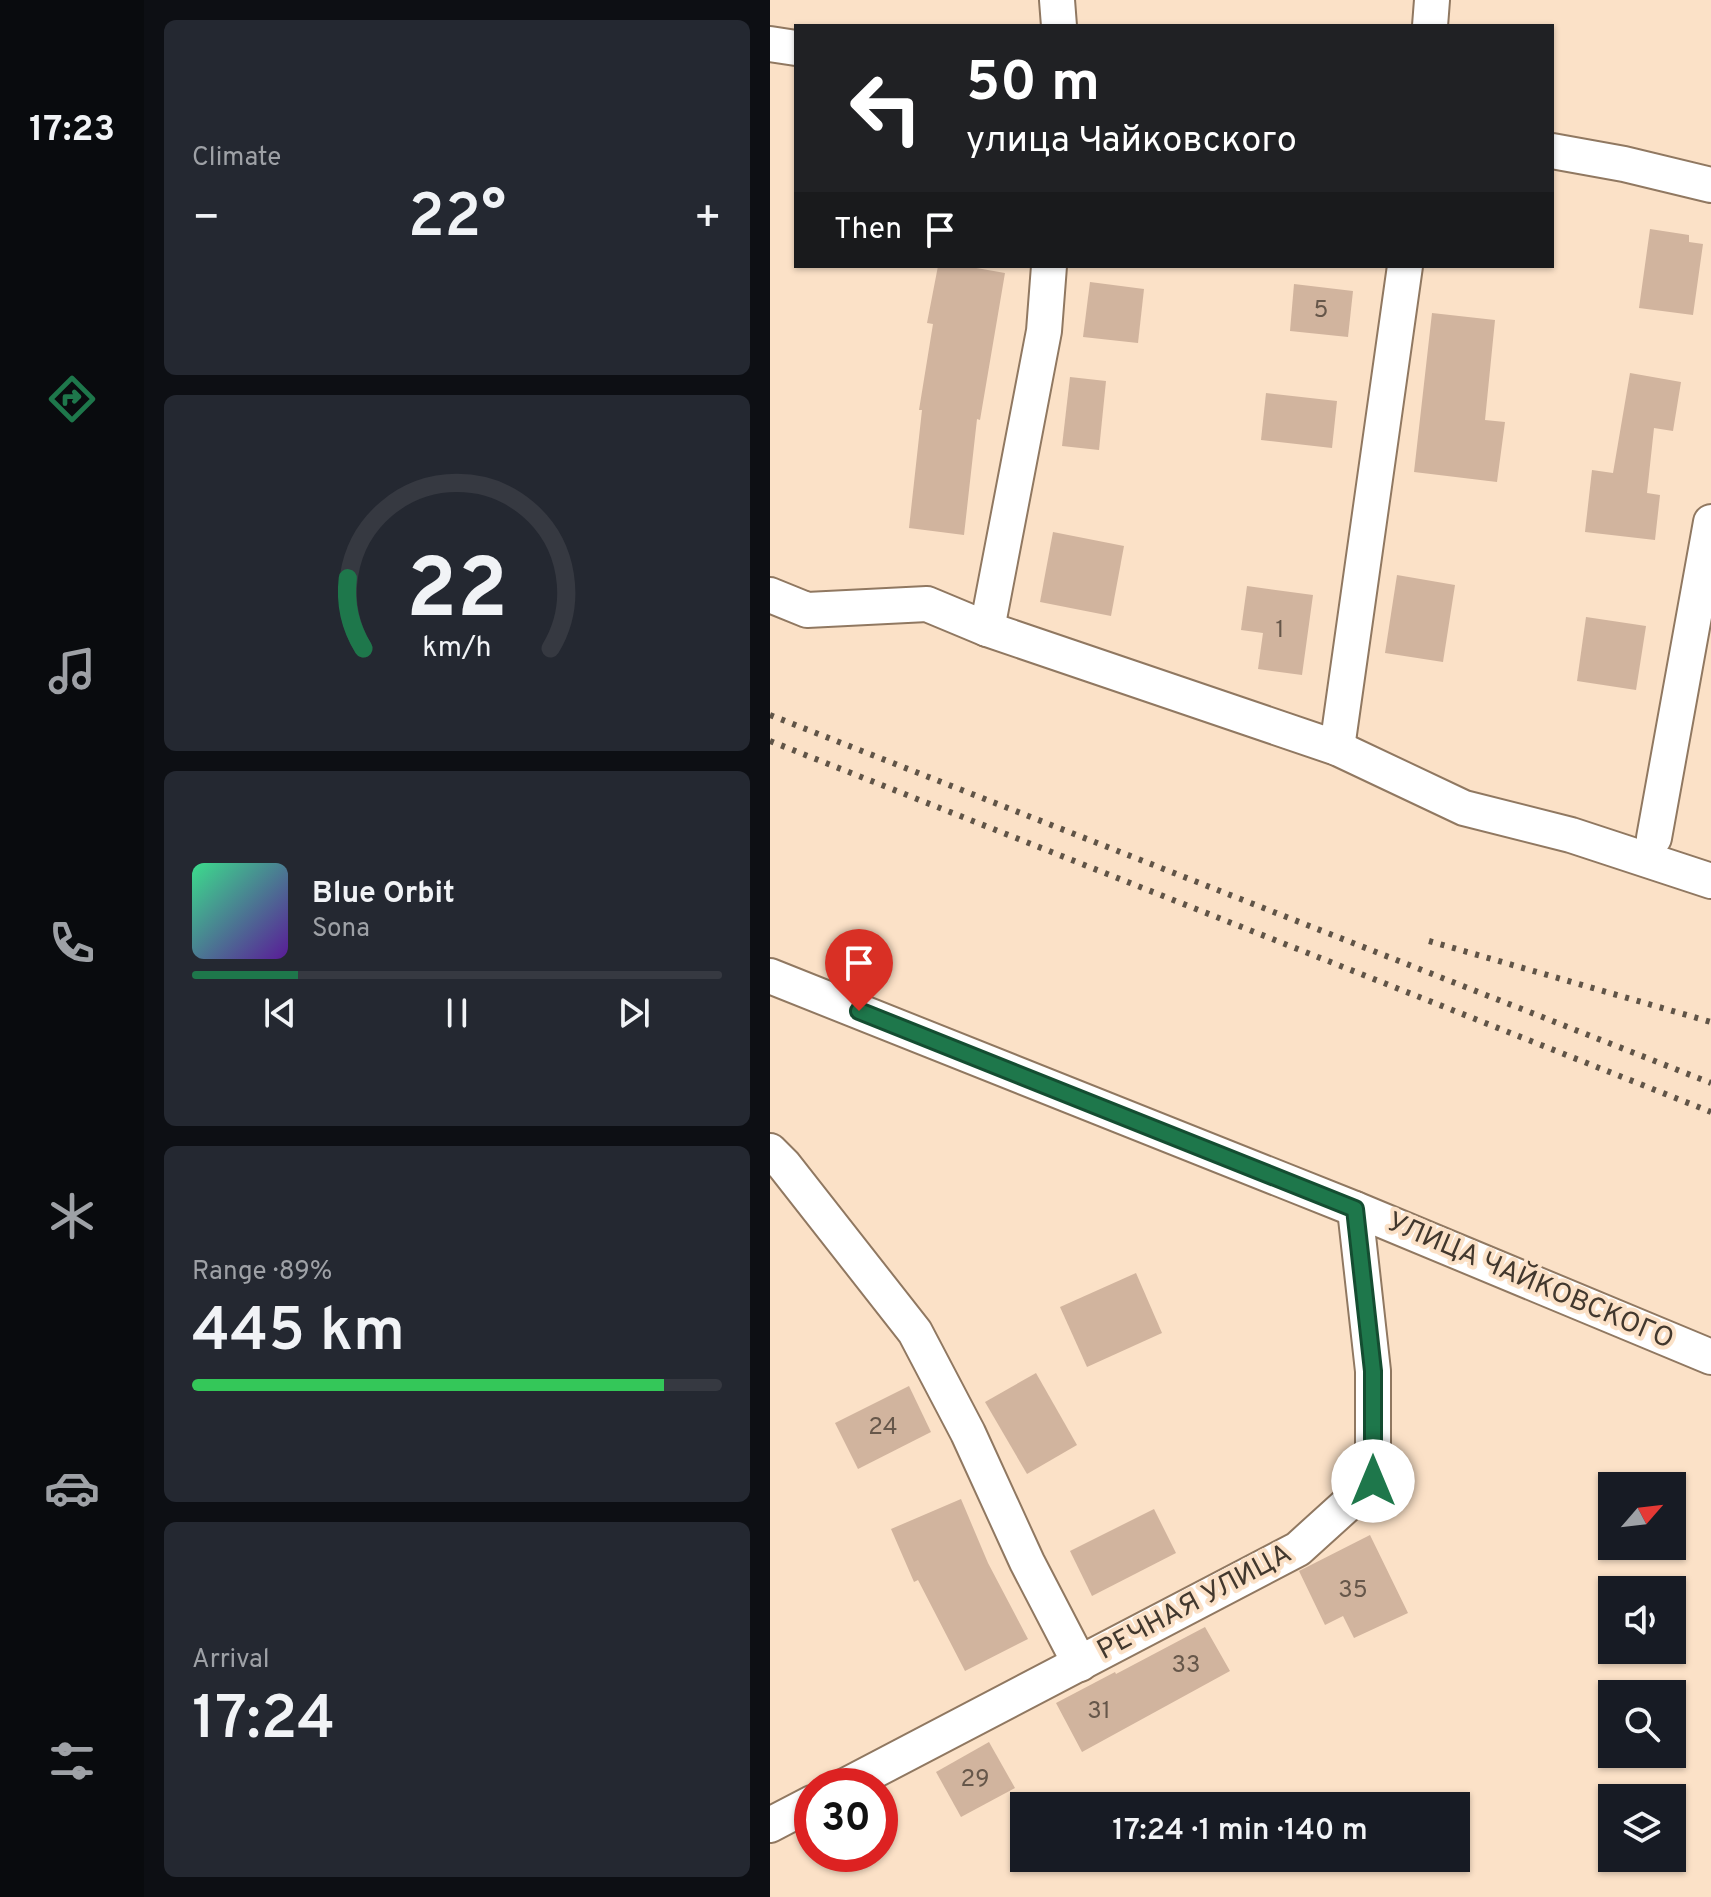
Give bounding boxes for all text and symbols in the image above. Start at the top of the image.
text: 50 m [966,50,1100,120]
icon: left [834,56,938,160]
text: 17:23 [29,108,115,154]
text: улица Чайковского [966,119,1297,165]
text: Climate [192,142,281,175]
text: 22° [408,182,506,258]
text: − [192,192,220,248]
text: + [694,192,722,248]
icon: arrive [918,208,962,252]
text: Then [834,212,902,249]
house number: 5 [1314,296,1328,326]
icon: directions [44,371,100,427]
text: 22 [406,542,508,647]
house number: 1 [1276,616,1284,646]
text: km/h [422,631,492,667]
icon: music [44,643,100,699]
text: Blue Orbit [312,876,455,913]
text: Sona [312,913,370,946]
icon: phone [44,915,100,971]
pin [825,929,893,1011]
icon: arrive [837,941,881,985]
icon: previous [258,991,302,1035]
icon: pause [435,991,479,1035]
icon: next [612,991,656,1035]
icon: climate [44,1188,100,1244]
street label: УЛИЦА ЧАЙКОВСКОГО [1381,1203,1680,1359]
text: Range · 89% [192,1256,332,1289]
text: 445 km [192,1296,405,1372]
house number: 24 [868,1413,898,1443]
position arrow [1331,1439,1415,1523]
icon: car [44,1460,100,1516]
north arrow [1598,1472,1686,1560]
map controls [1598,1472,1686,1872]
street label: РЕЧНАЯ УЛИЦА [1092,1537,1298,1669]
house number: 35 [1338,1576,1368,1606]
button: sound [1598,1576,1686,1664]
text: Arrival [192,1644,270,1677]
house number: 33 [1172,1651,1200,1681]
button: search [1598,1680,1686,1768]
text: 17:24 [192,1684,335,1760]
house number: 31 [1087,1697,1111,1727]
icon: filters [44,1733,100,1789]
house number: 29 [960,1765,990,1795]
speed limit sign: 30 [794,1768,898,1872]
button: layers [1598,1784,1686,1872]
text: 17:24 · 1 min · 140 m [1112,1813,1368,1850]

